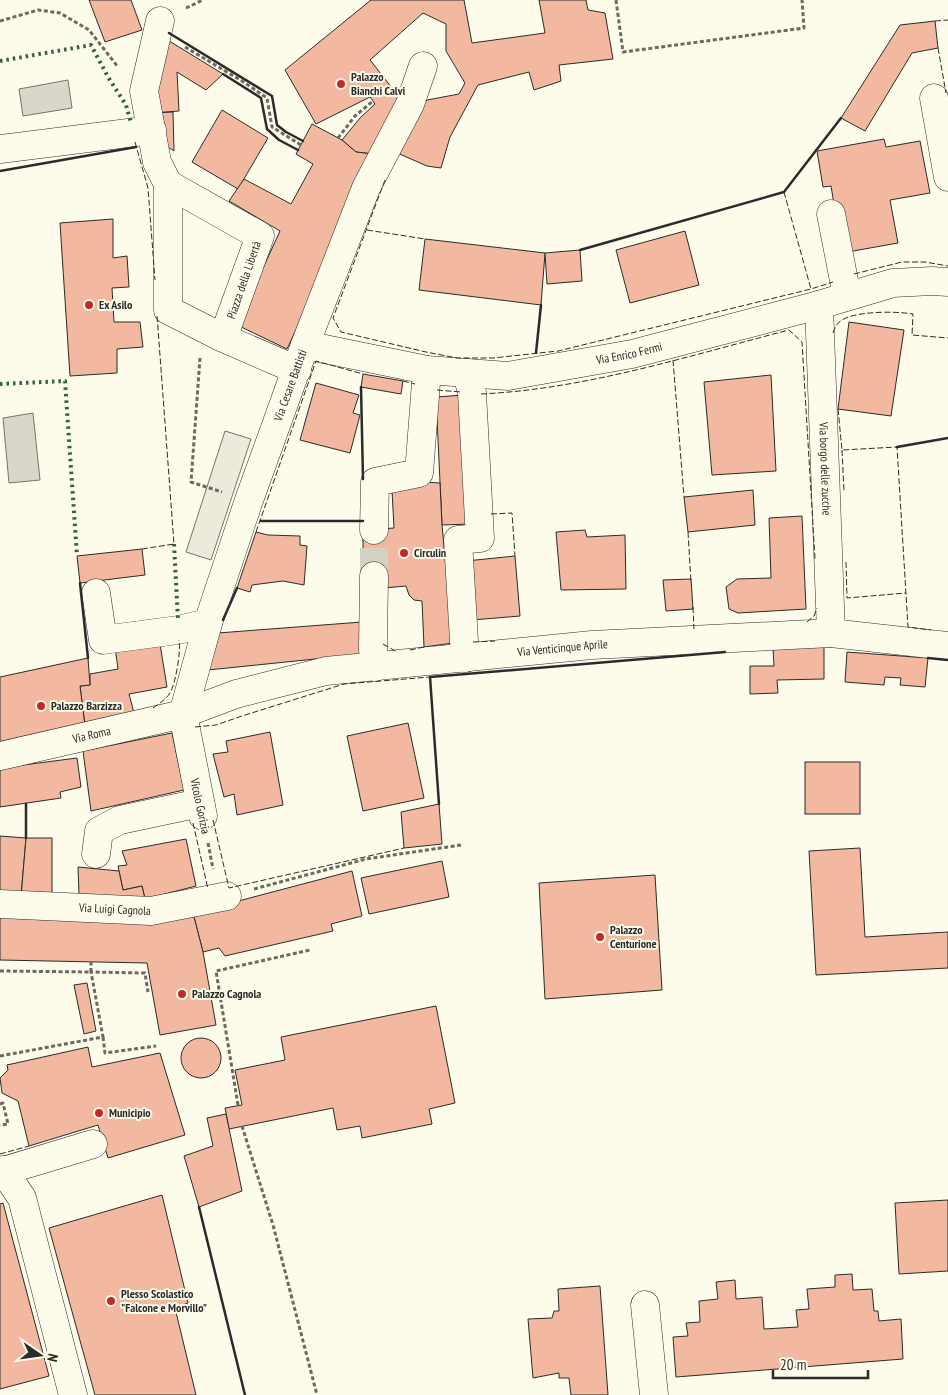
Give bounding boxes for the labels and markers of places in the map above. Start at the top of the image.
place label: Palazzo Bianchi Calvi [351,69,406,98]
marker: Palazzo Bianchi Calvi [335,78,347,90]
place label: Ex Asilo [99,297,133,312]
marker: Ex Asilo [83,299,95,311]
place label: Circulin [414,545,446,560]
marker: Circulin [398,547,410,559]
place label: Palazzo Barzizza [51,698,122,713]
marker: Palazzo Barzizza [35,700,47,712]
place label: Palazzo Centurione [610,922,657,951]
marker: Palazzo Centurione [594,931,606,943]
place label: Palazzo Cagnola [192,986,261,1001]
marker: Palazzo Cagnola [176,988,188,1000]
place label: Municipio [109,1105,151,1120]
marker: Municipio [93,1107,105,1119]
place label: Plesso Scolastico "Falcone e Morvillo" [121,1286,207,1315]
marker: Plesso Scolastico "Falcone e Morvillo" [105,1295,117,1307]

